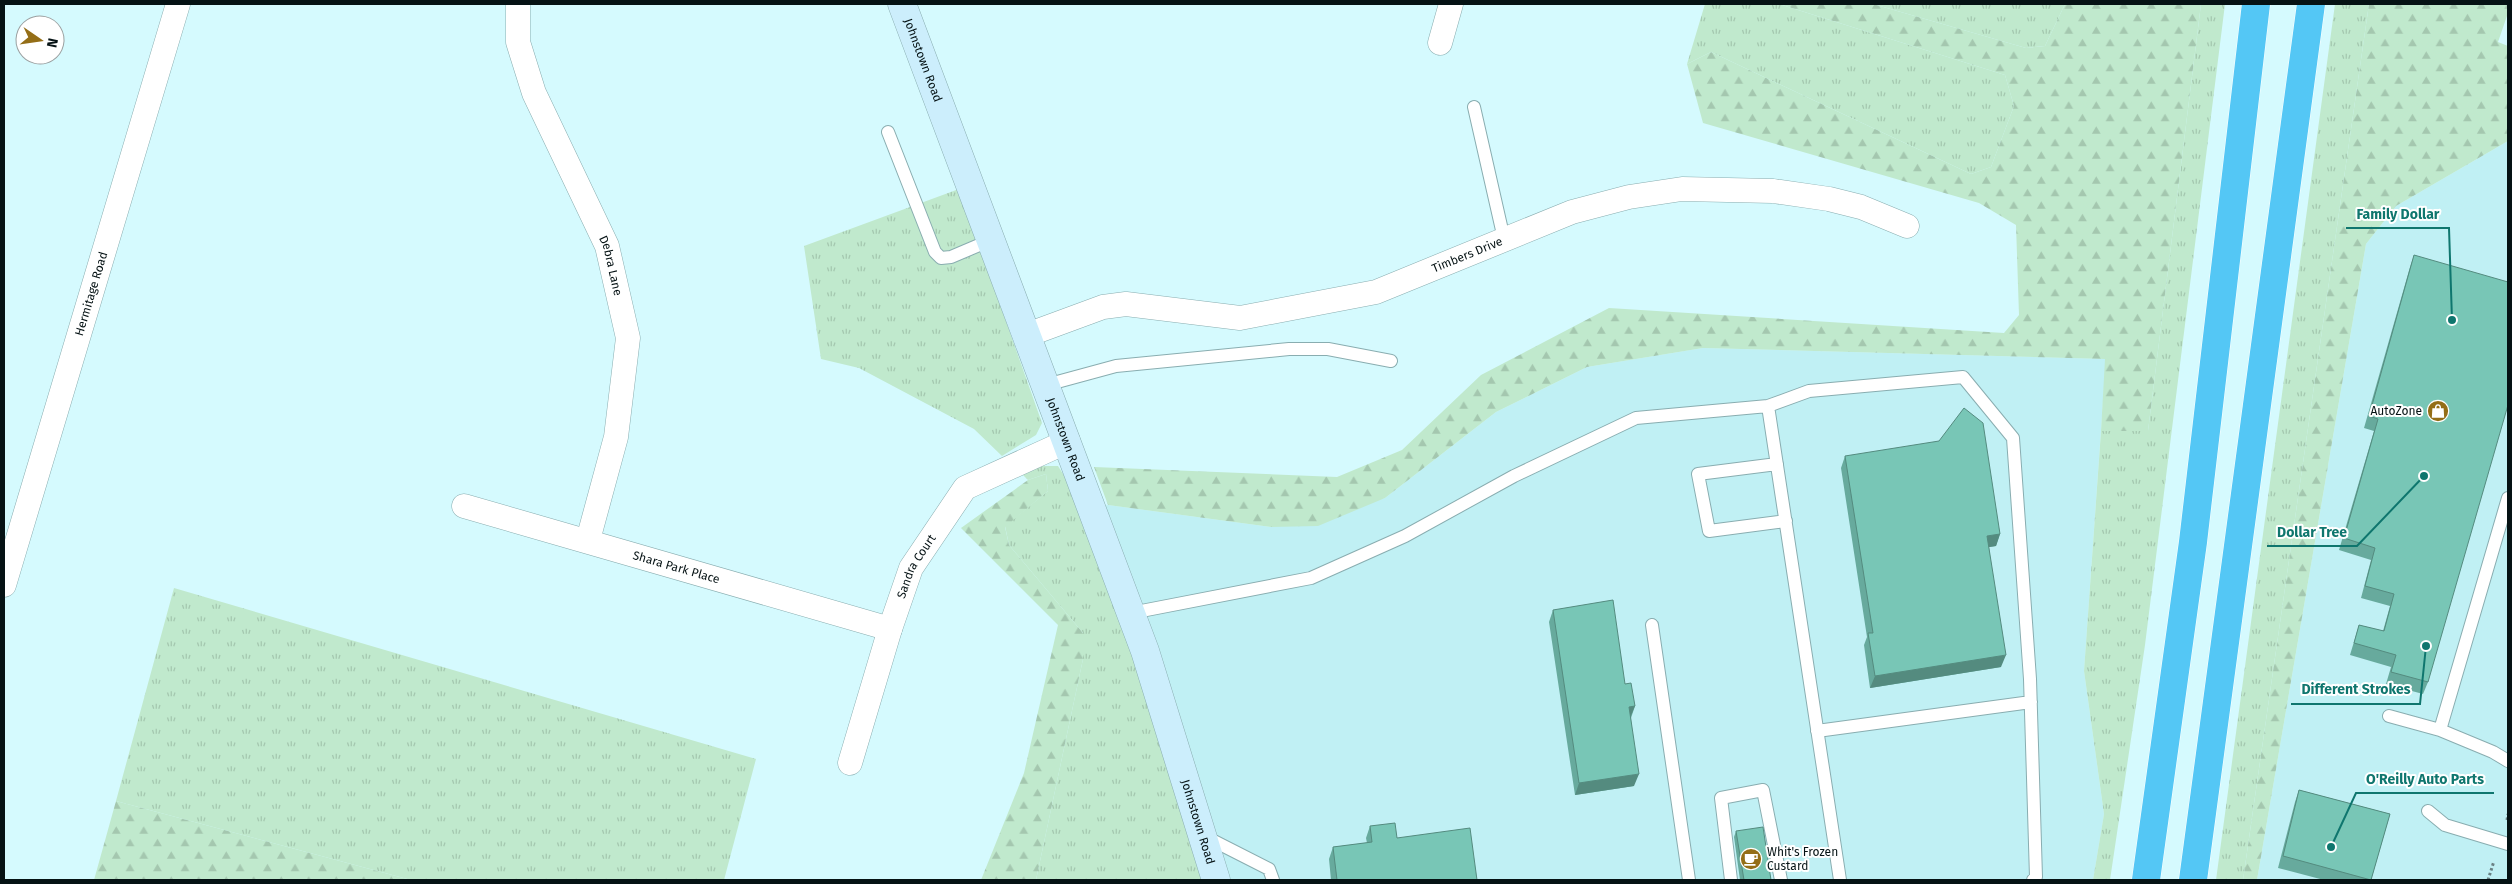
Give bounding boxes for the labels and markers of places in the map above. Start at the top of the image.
callout: Family Dollar [2346,199,2449,228]
shop icon: AutoZone [2426,399,2450,423]
place label: AutoZone [2370,404,2422,418]
callout: Dollar Tree [2267,517,2357,546]
callout: Different Strokes [2291,675,2420,704]
callout: O'Reilly Auto Parts [2356,764,2494,793]
place label: Whit's Frozen Custard [1767,845,1838,873]
cafe icon: Whit's Frozen Custard [1739,847,1763,871]

